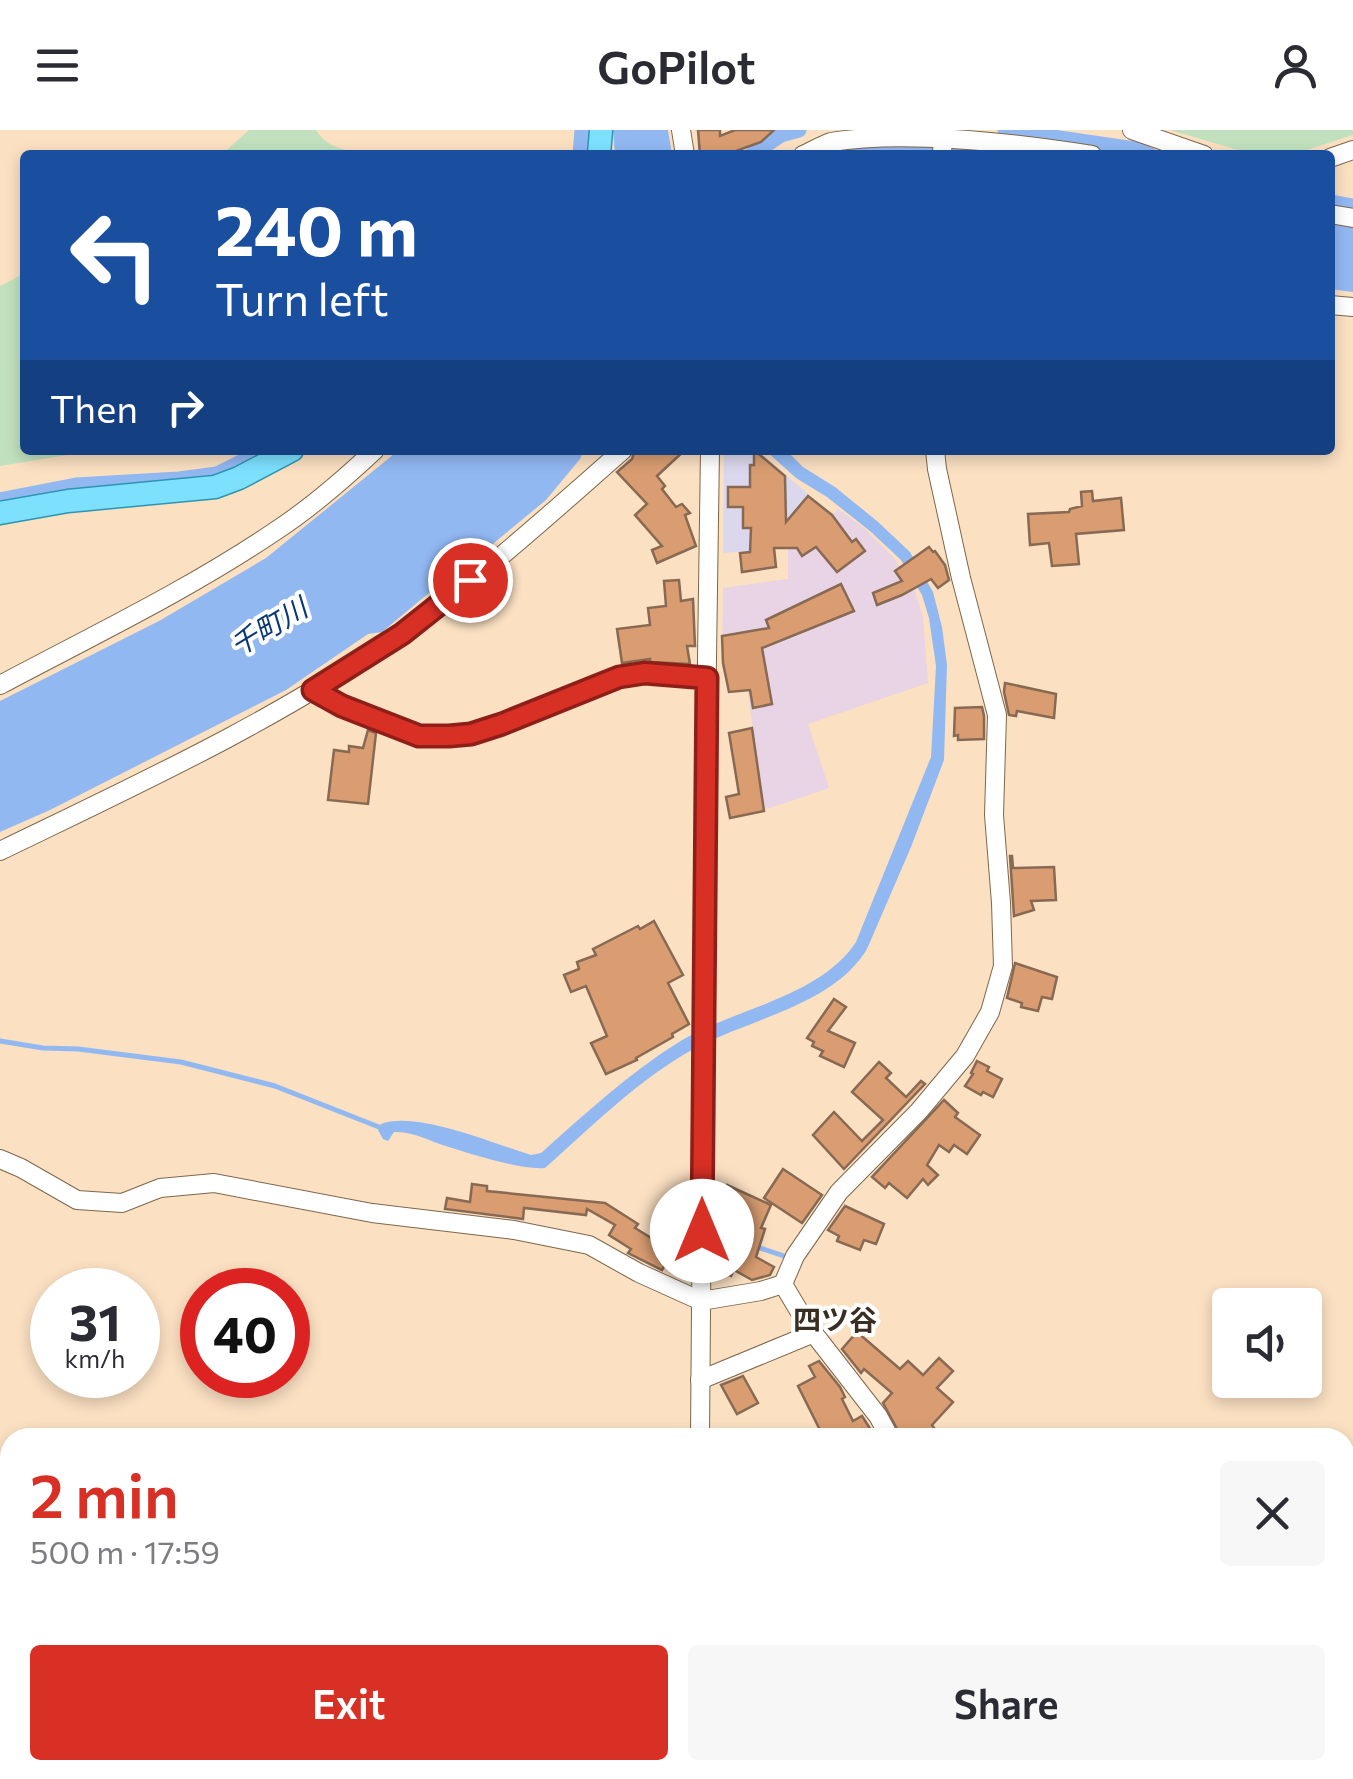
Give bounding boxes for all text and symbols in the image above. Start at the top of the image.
icon: menu [30,38,85,93]
text: GoPilot [597,38,756,93]
icon: person [1268,38,1323,93]
text: 240 m [215,185,418,270]
icon: left [50,190,180,320]
text: Turn left [215,270,389,325]
icon: right [158,380,213,435]
text: Then [50,384,138,431]
pin [428,538,513,623]
icon: arrive [443,553,498,608]
water label: 千町川 [223,588,315,662]
position arrow [650,1179,754,1283]
speed limit sign: 40 [180,1268,310,1398]
map controls [1212,1288,1322,1398]
button: sound [1212,1288,1322,1398]
text: 31 [69,1290,121,1351]
district label: 四ツ谷 [793,1302,877,1336]
text: km/h [65,1343,125,1373]
text: 2 min [30,1457,179,1530]
button: close [1220,1461,1325,1566]
text: 500 m · 17:59 [30,1531,220,1571]
button: Exit [30,1645,668,1760]
button: Share [688,1645,1325,1760]

